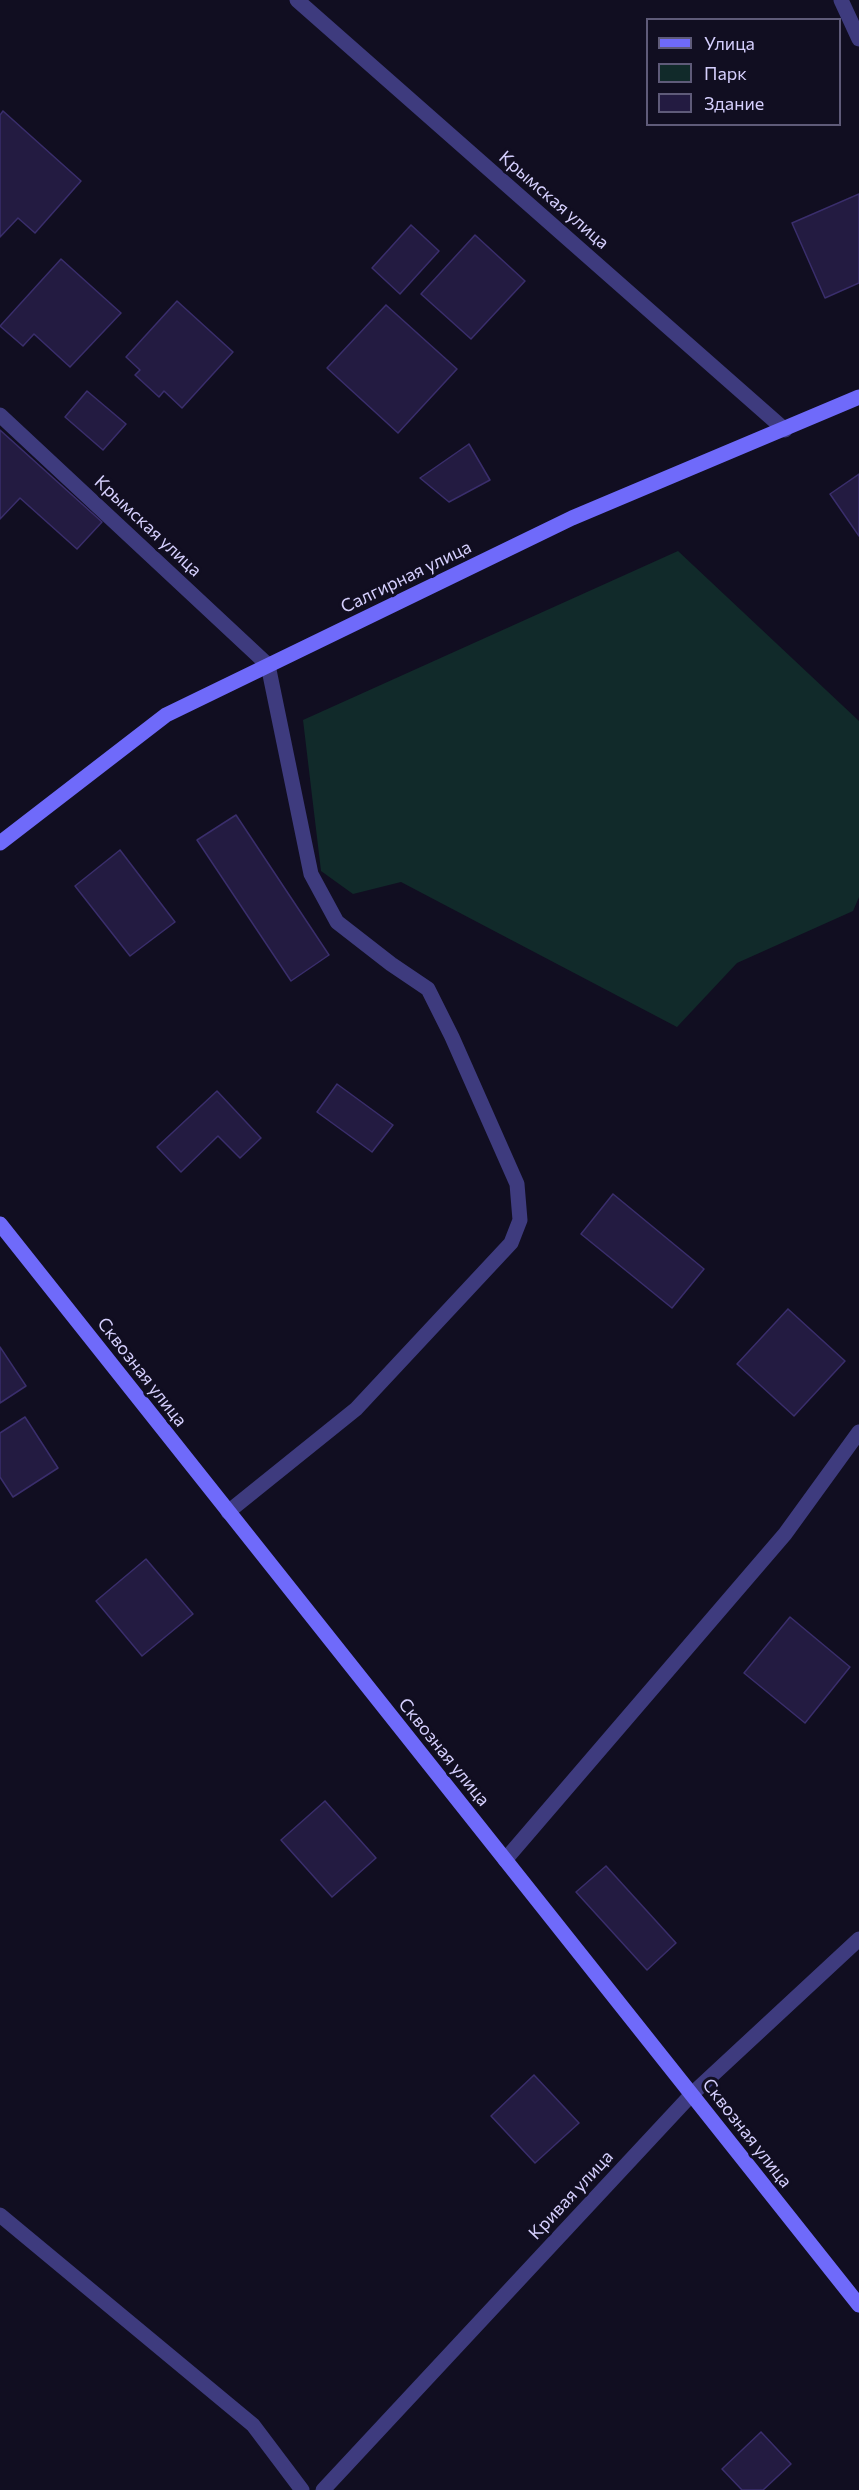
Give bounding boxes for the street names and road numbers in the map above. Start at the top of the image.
street label: Крымская улица [495,146,613,254]
street label: Крымская улица [90,471,206,581]
street label: Салгирная улица [337,536,475,618]
street label: Сквозная улица [93,1313,191,1431]
street label: Сквозная улица [394,1694,494,1810]
street label: Сквозная улица [698,2074,796,2192]
street label: Кривая улица [524,2146,618,2244]

